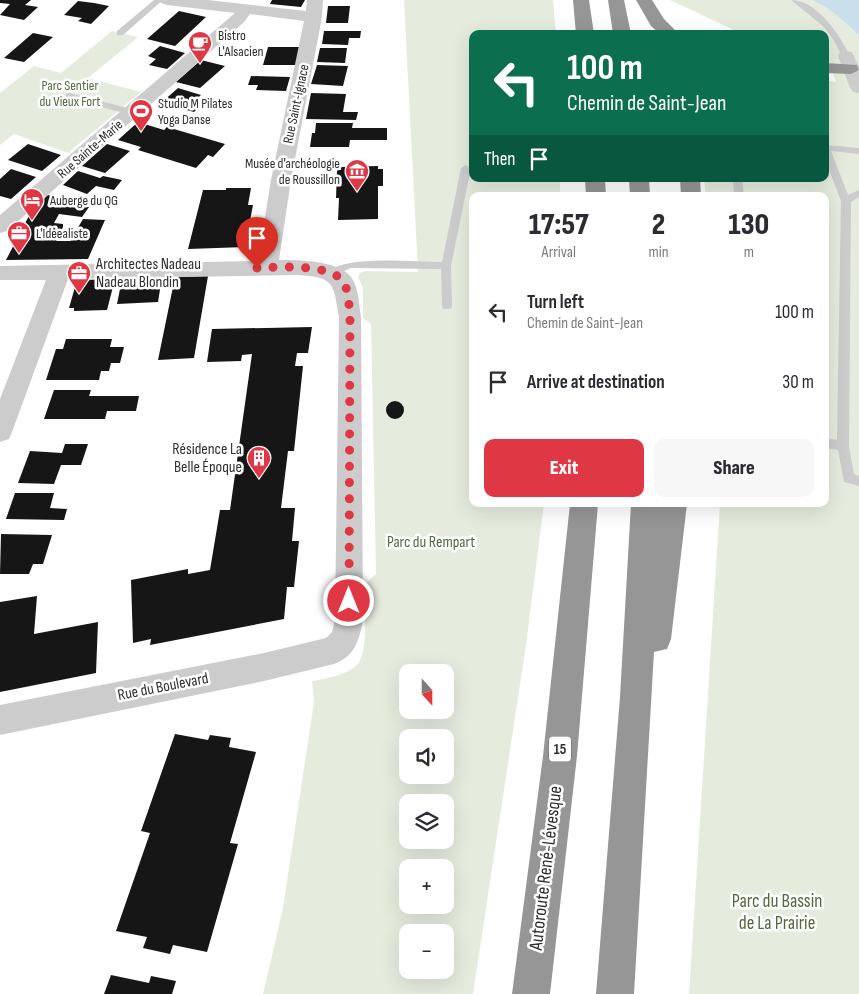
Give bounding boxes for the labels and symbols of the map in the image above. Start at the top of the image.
place label: Bistro L'Alsacien [218,27,264,60]
cafe icon: Bistro L'Alsacien [187,30,213,64]
street label: Rue Saint-Ignace [279,63,313,145]
park label: Parc Sentier du Vieux Fort [39,77,101,110]
place label: Studio M Pilates Yoga Danse [158,95,232,128]
sports icon: Studio M Pilates Yoga Danse [128,98,154,132]
street label: Rue Sainte-Marie [54,116,126,182]
place label: Musée d'archéologie de Roussillon [245,155,340,188]
museum icon: Musée d'archéologie de Roussillon [344,158,370,192]
hotel icon: Auberge du QG [19,187,45,221]
place label: Auberge du QG [49,192,118,209]
pin [236,217,278,268]
office icon: L'Idéealiste [6,220,32,254]
place label: L'Idéealiste [36,225,88,242]
place label: Architectes Nadeau Nadeau Blondin [95,255,201,292]
office icon: Architectes Nadeau Nadeau Blondin [66,260,92,294]
place label: Résidence La Belle Époque [172,440,242,477]
building icon: Résidence La Belle Époque [246,445,272,479]
park label: Parc du Rempart [387,533,475,552]
position arrow [322,574,374,626]
north arrow [399,664,454,719]
street label: Rue du Boulevard [116,669,210,705]
road number: 15 [549,736,571,762]
street label: Autoroute René-Lévesque [524,785,567,952]
park label: Parc du Bassin de La Prairie [732,890,822,935]

